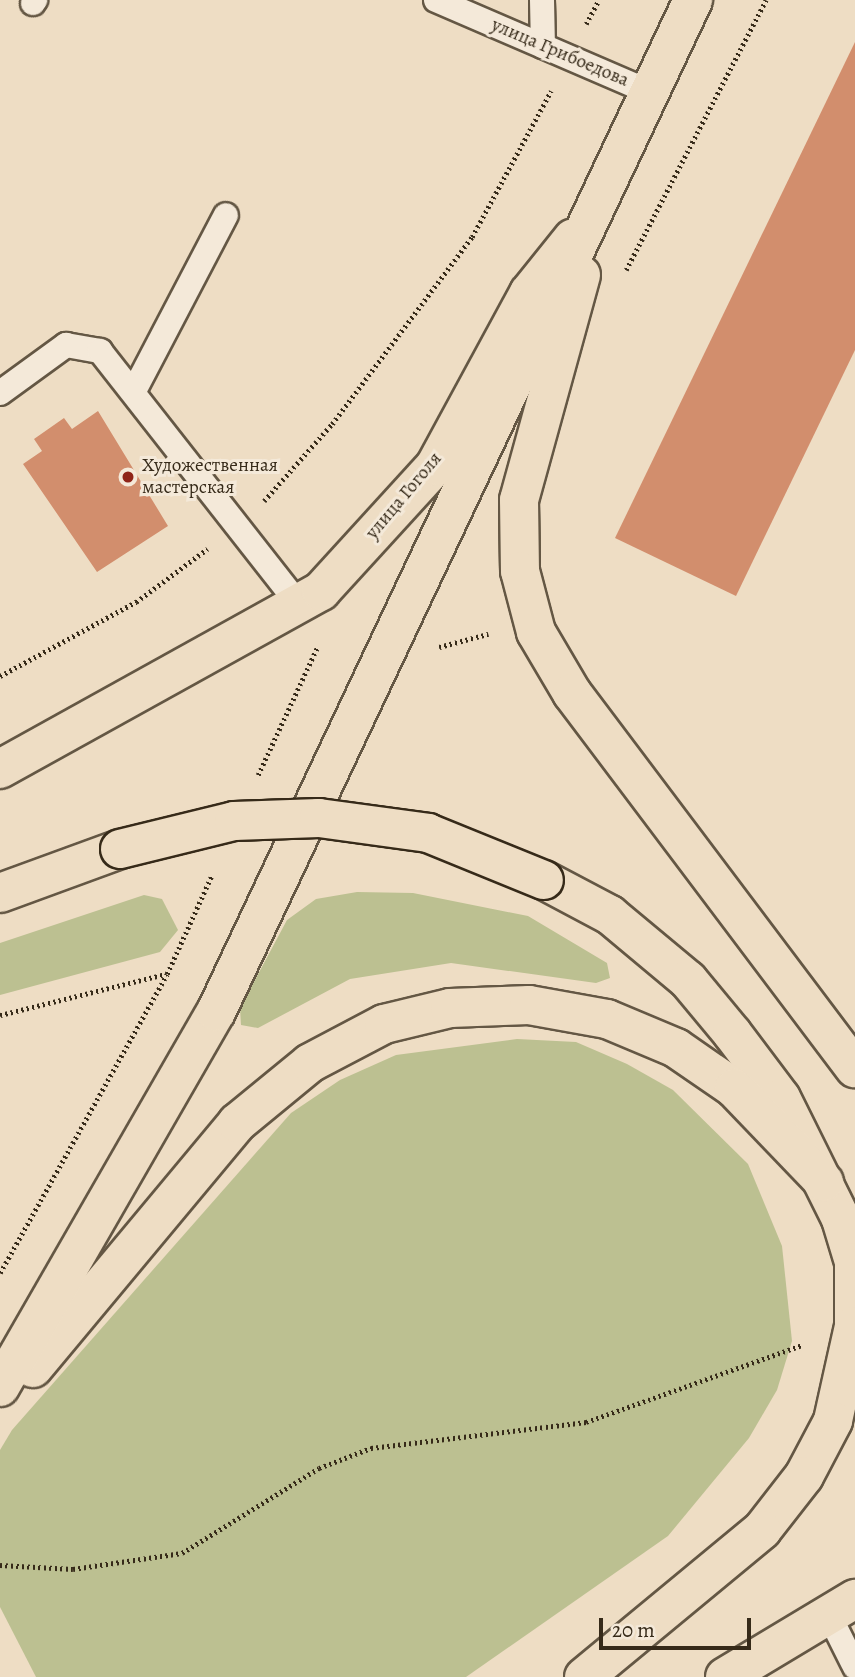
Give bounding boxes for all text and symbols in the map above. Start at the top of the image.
street label: улица Грибоедова [488,14,632,92]
street label: улица Гоголя [361,448,447,544]
place label: Художественная мастерская [142,455,278,499]
marker: Художественная мастерская [120,469,136,485]
scale bar [603,1604,755,1648]
text: 20 m [612,1616,655,1644]

